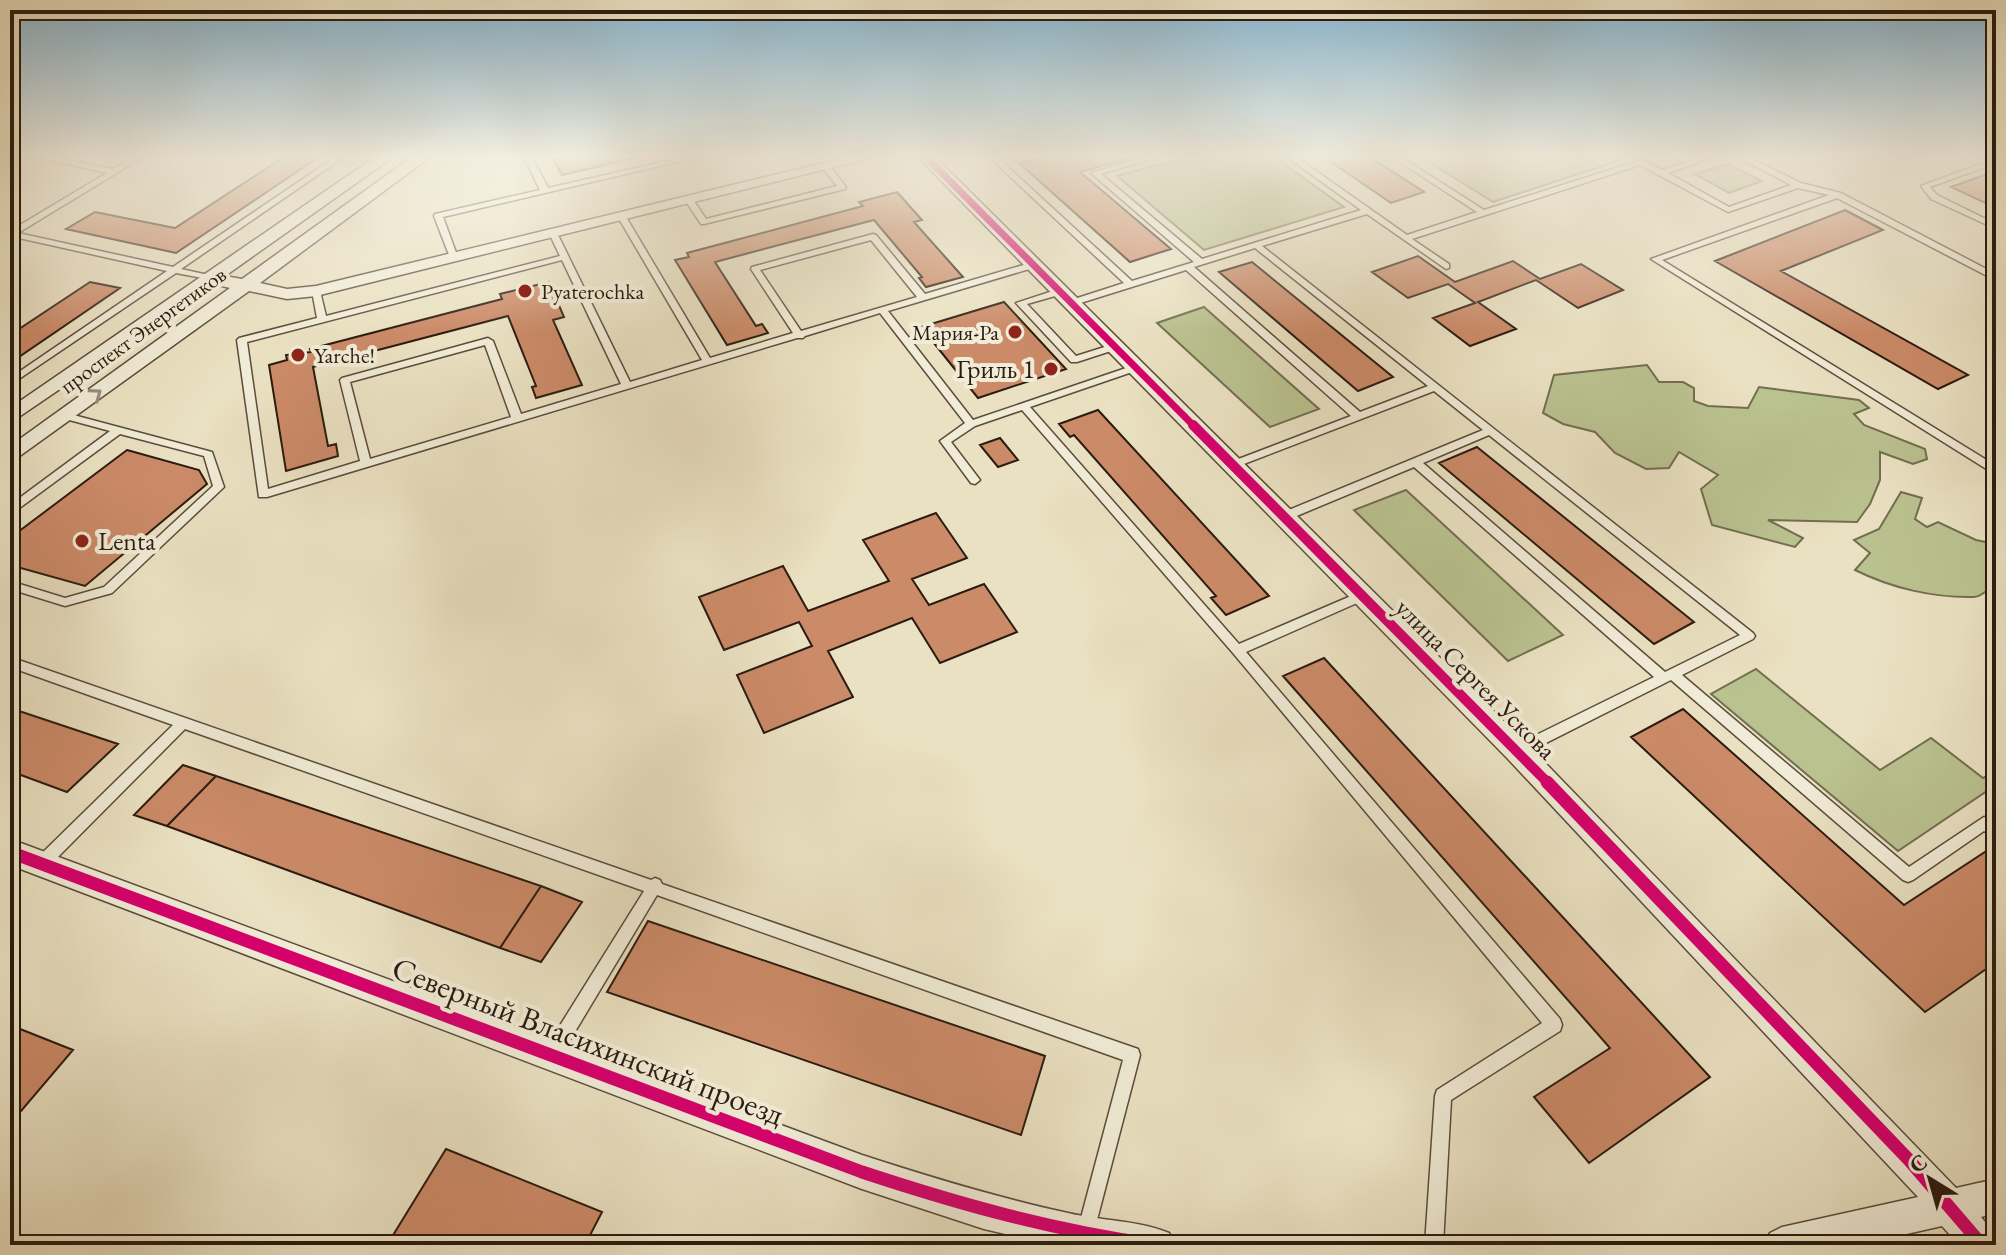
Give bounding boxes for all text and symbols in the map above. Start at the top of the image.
street label: проспект Энергетиков [54,260,232,400]
place label: Pyaterochka [541,277,645,306]
marker: Pyaterochka [516,282,534,300]
place label: Мария-Ра [912,318,999,347]
marker: Мария-Ра [1006,323,1024,341]
place label: Yarche! [314,341,375,370]
marker: Yarche! [289,346,307,364]
place label: Гриль 1 [956,352,1035,386]
marker: Гриль 1 [1042,360,1060,378]
one-way arrow [87,389,102,404]
place label: Lenta [98,524,156,558]
marker: Lenta [73,532,91,550]
street label: улица Сергея Ускова [1388,591,1564,767]
street label: Северный Власихинский проезд [386,947,790,1135]
north arrow [1890,1139,1970,1219]
text: С [1903,1147,1933,1180]

